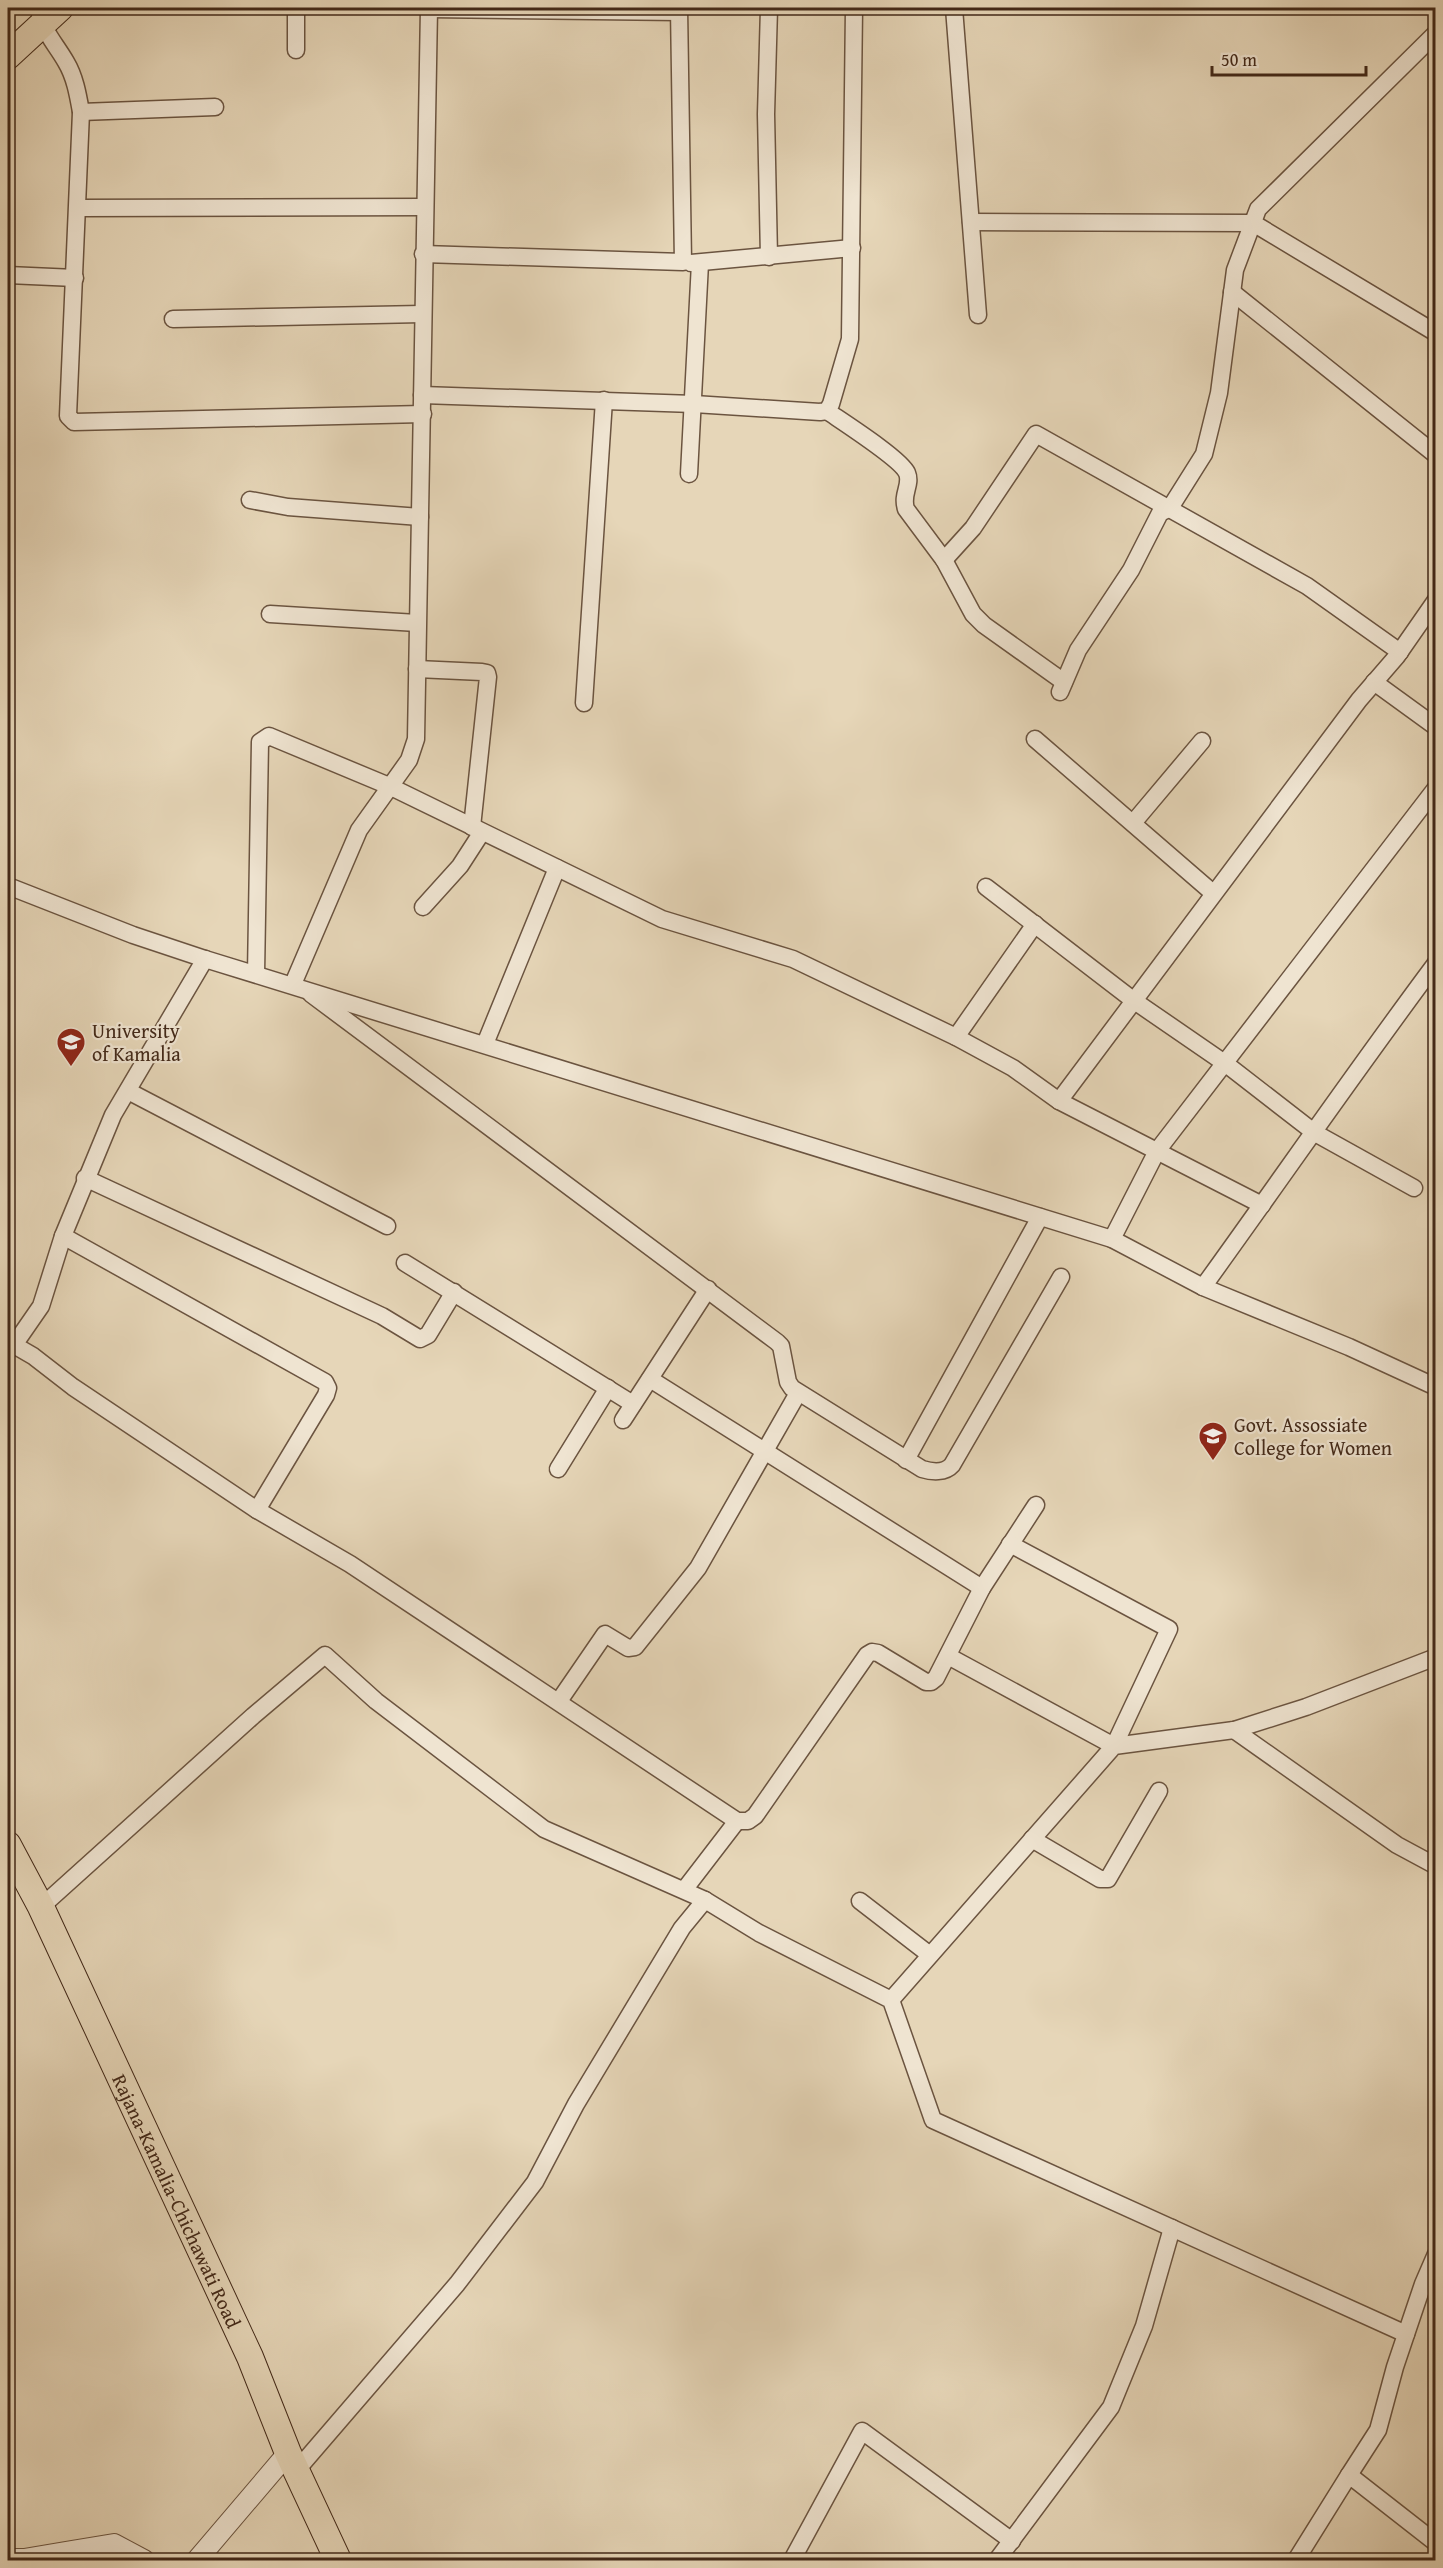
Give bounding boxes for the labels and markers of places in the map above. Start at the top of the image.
place label: University of Kamalia [92,1016,181,1068]
school or university icon: University of Kamalia [55,1026,87,1068]
place label: Govt. Assossiate College for Women [1234,1410,1392,1462]
school or university icon: Govt. Assossiate College for Women [1197,1420,1229,1462]

